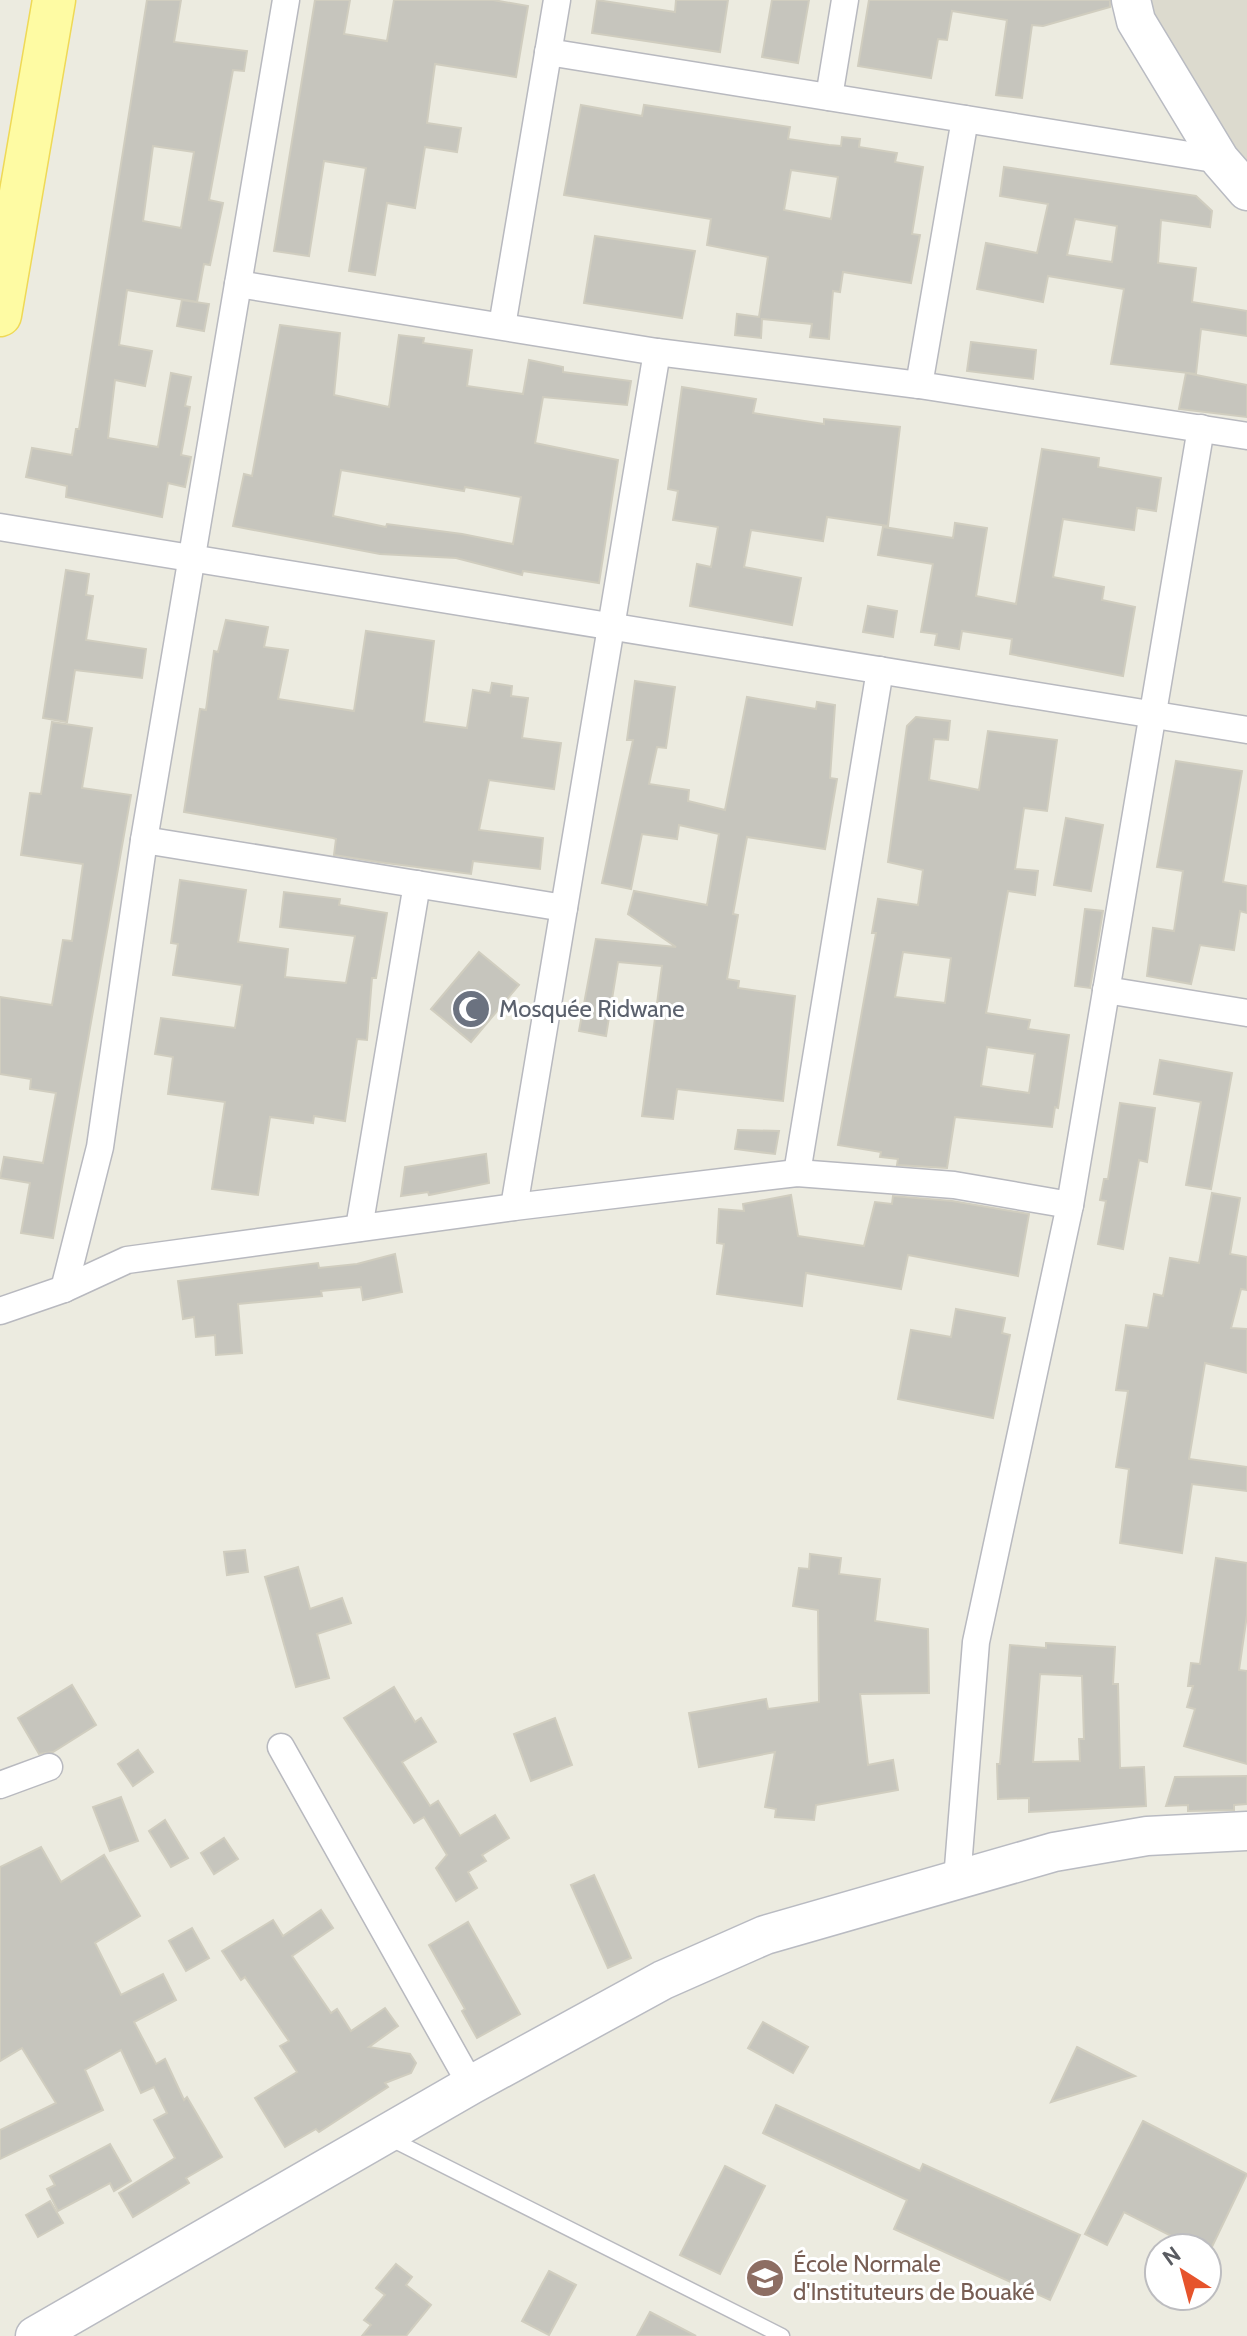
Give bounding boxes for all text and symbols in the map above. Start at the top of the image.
mosque icon: Mosquée Ridwane [450,988,492,1030]
place label: Mosquée Ridwane [499,994,685,1023]
north arrow [1143,2232,1223,2312]
text: N [1157,2241,1186,2272]
place label: École Normale d'Instituteurs de Bouaké [793,2249,1034,2306]
school or university icon: École Normale d'Instituteurs de Bouaké [744,2257,786,2299]

